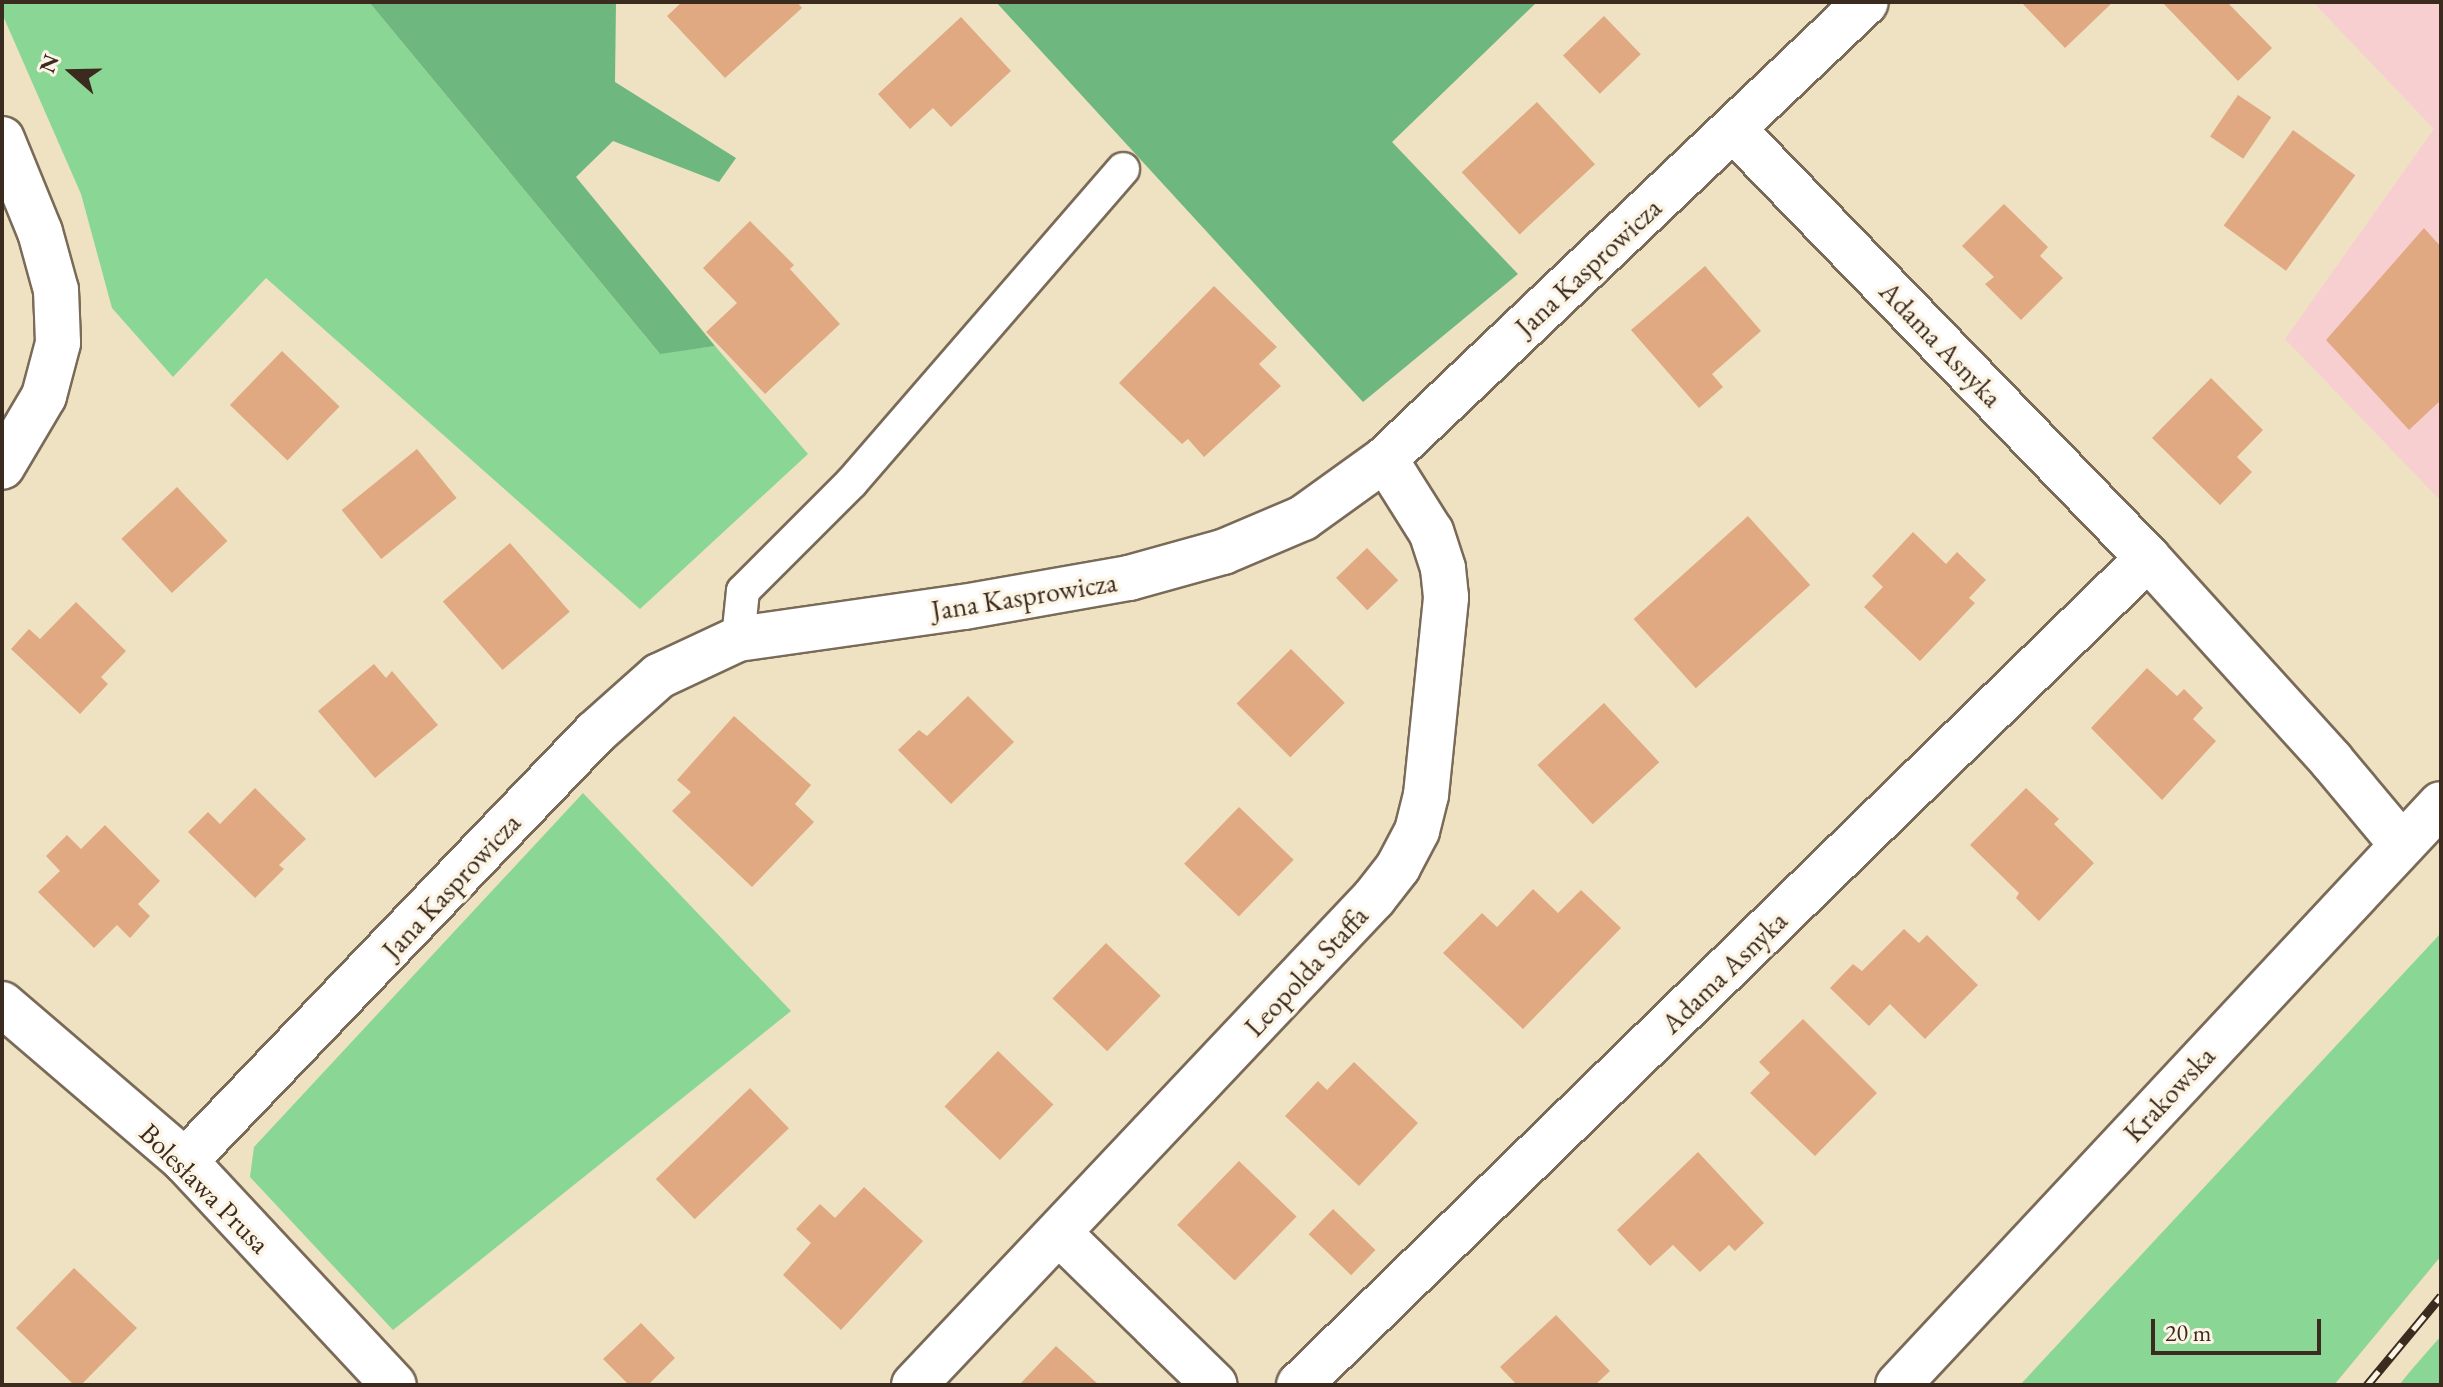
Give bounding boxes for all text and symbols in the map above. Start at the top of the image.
north arrow [32,32,112,112]
text: N [32,50,66,77]
street label: Jana Kasprowicza [1508,191,1668,343]
street label: Adama Asnyka [1873,274,2009,414]
street label: Jana Kasprowicza [929,565,1119,627]
street label: Jana Kasprowicza [375,806,527,966]
street label: Leopolda Staffa [1237,899,1375,1043]
street label: Adama Asnyka [1654,904,1794,1040]
street label: Krakowska [2116,1039,2222,1149]
street label: Bolesława Prusa [133,1116,277,1260]
scale bar [2155,1303,2325,1353]
text: 20 m [2165,1317,2212,1348]

